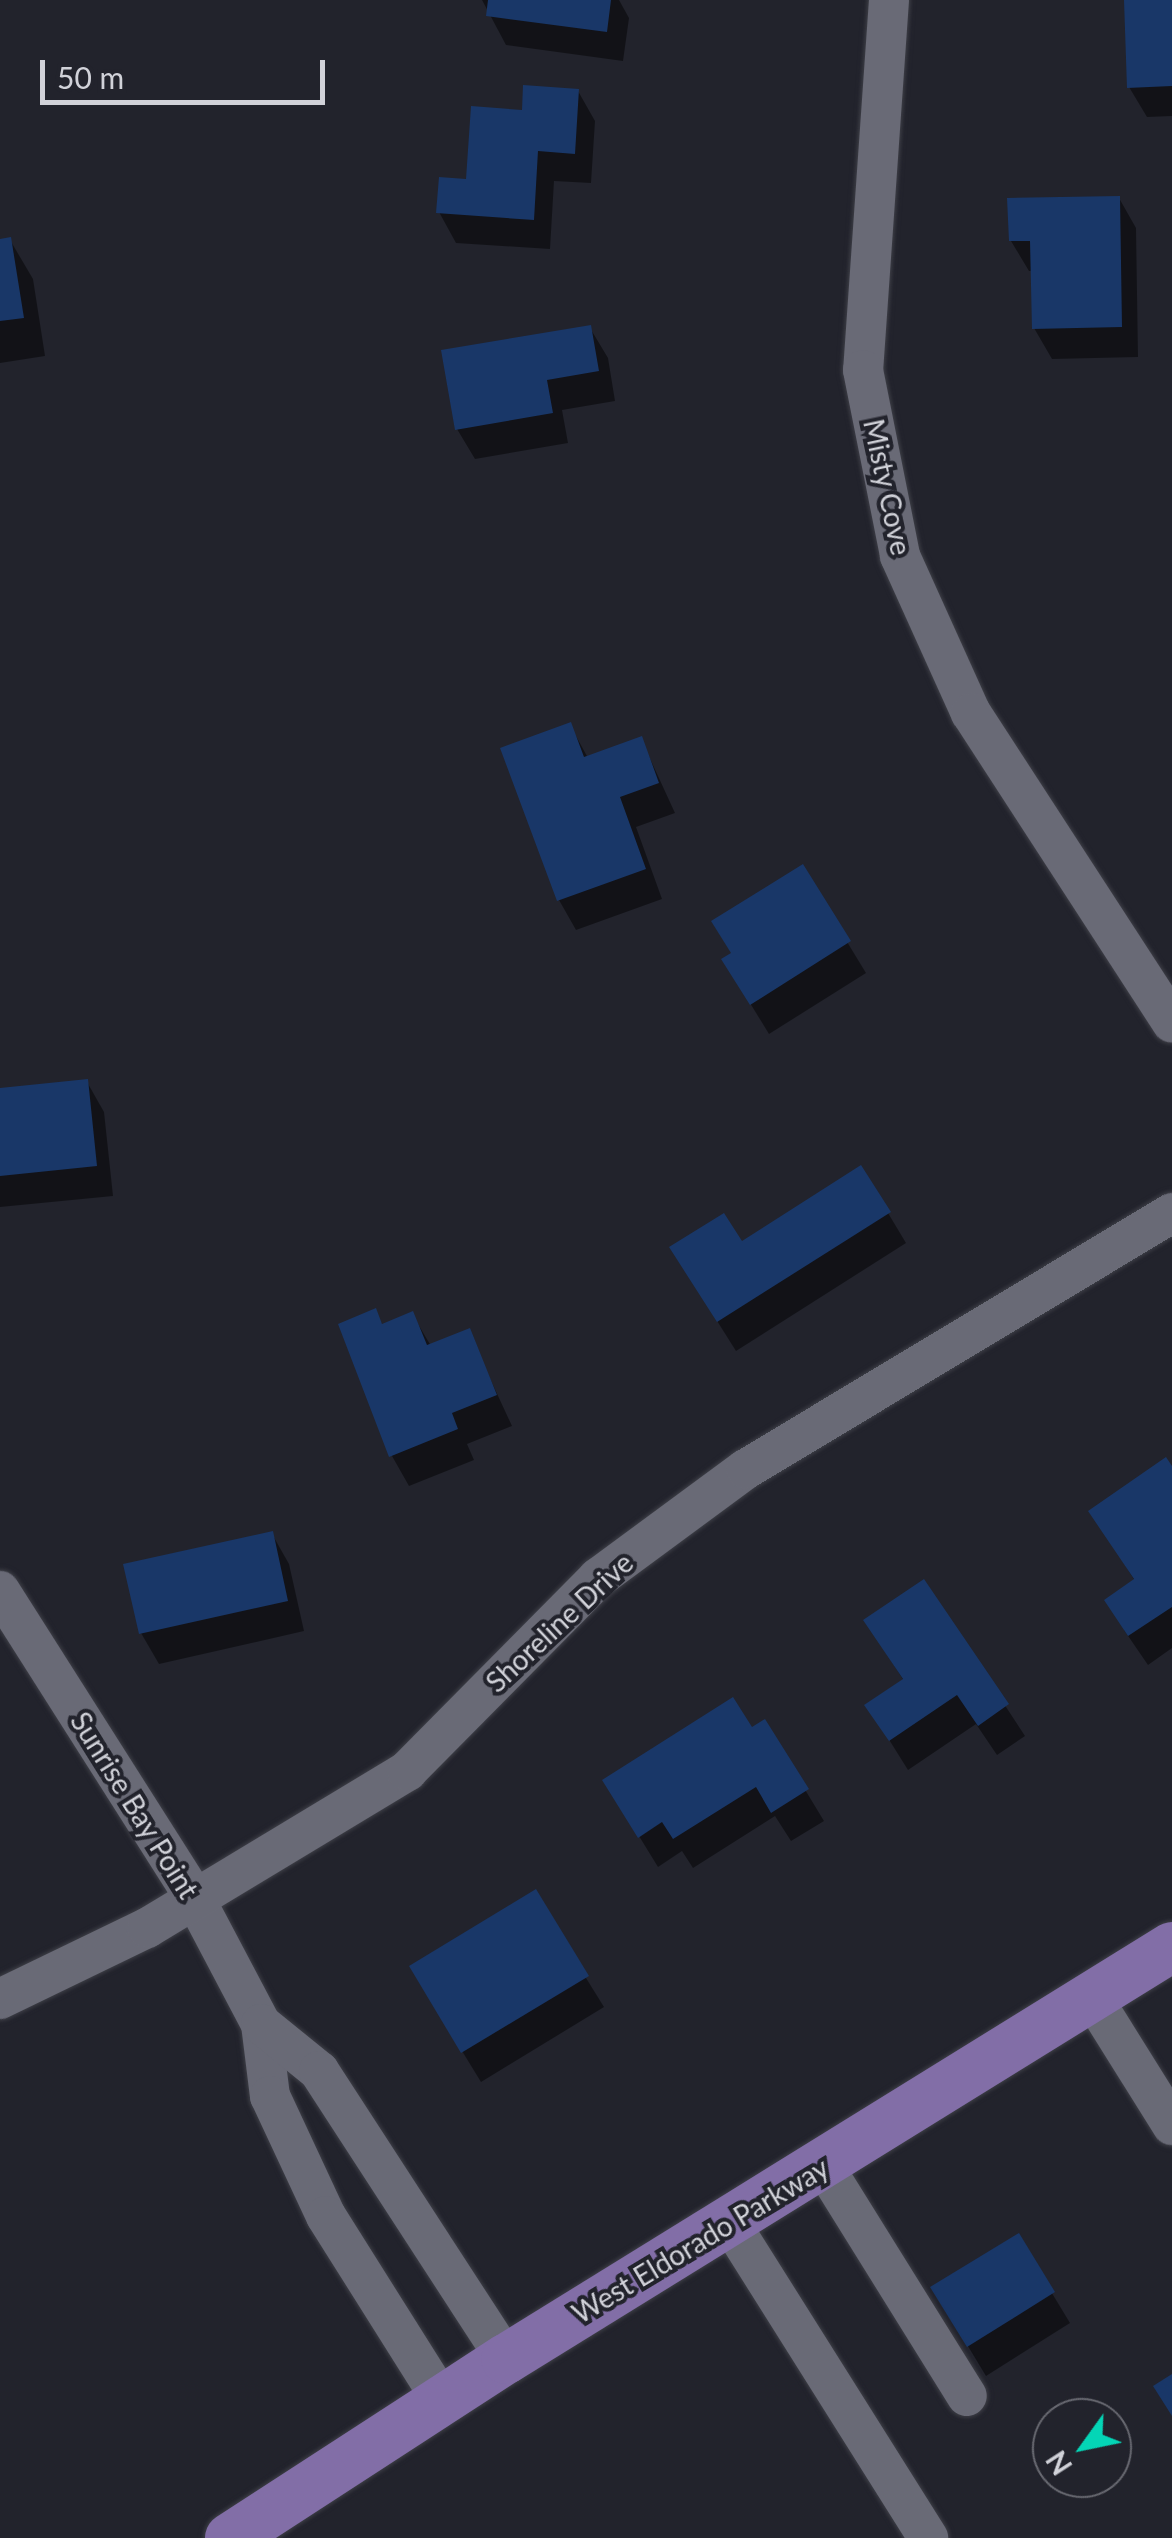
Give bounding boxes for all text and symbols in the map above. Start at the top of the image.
scale bar [45,40,330,102]
text: 50 m [57,59,124,95]
street label: Misty Cove [857,416,919,558]
street label: Shoreline Drive [479,1545,639,1699]
street label: Sunrise Bay Point [64,1705,206,1905]
street label: West Eldorado Parkway [566,2150,834,2330]
north arrow [1032,2398,1132,2498]
text: N [1038,2445,1079,2482]

